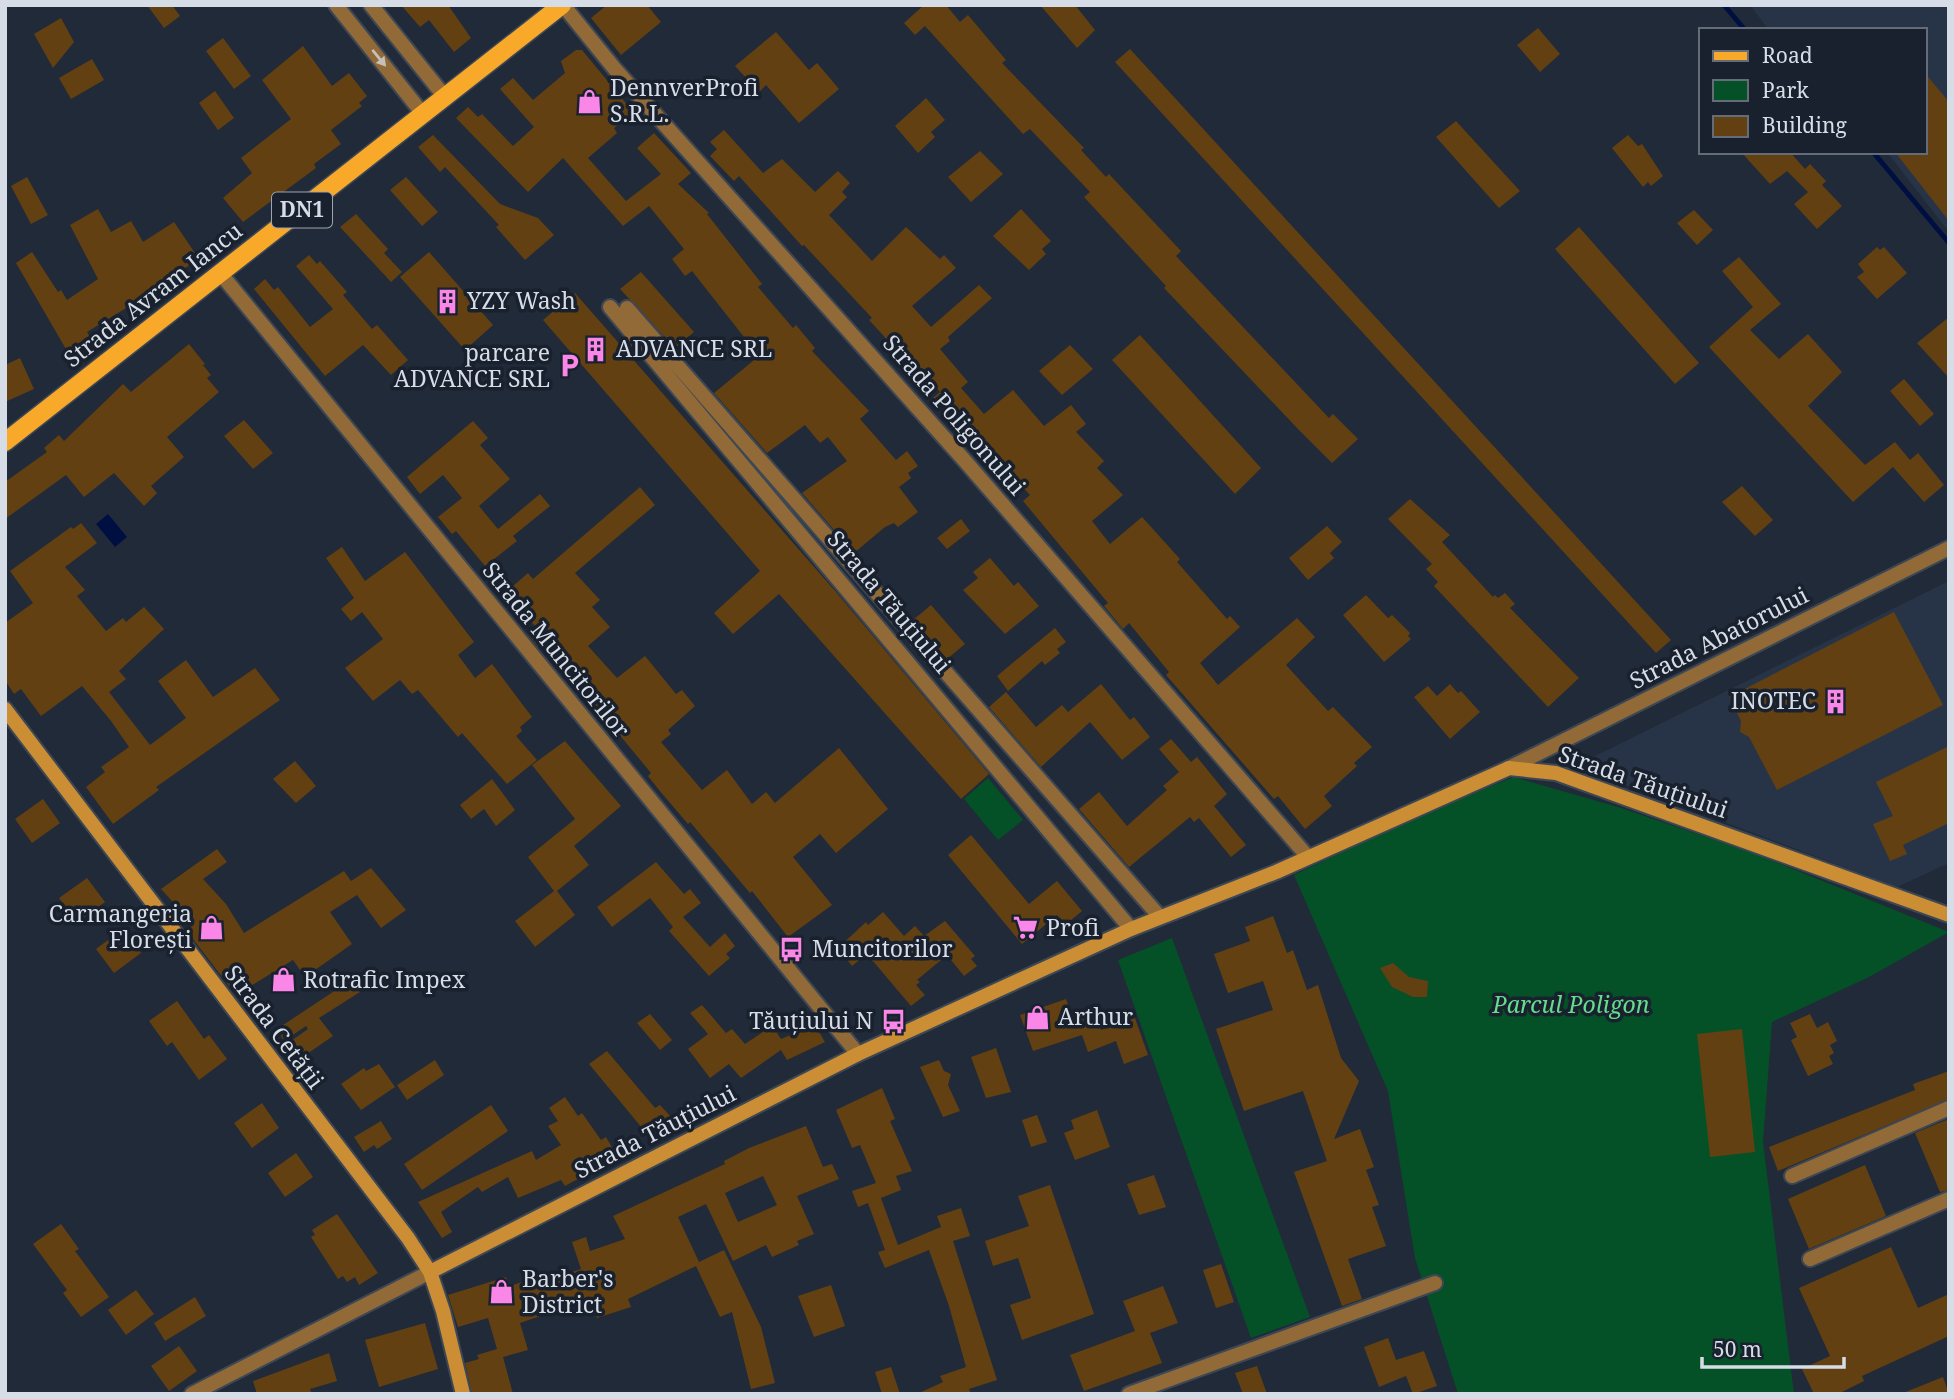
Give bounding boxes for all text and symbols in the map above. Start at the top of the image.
legend [1699,28,1926,154]
text: Road [1762,41,1813,69]
one-way arrow [371,50,386,67]
place label: DennverProfi S.R.L. [610,71,758,129]
text: Park [1762,76,1809,104]
shop icon: DennverProfi S.R.L. [576,87,604,115]
text: Building [1762,111,1847,139]
road number: DN1 [272,192,332,228]
street label: Strada Avram Iancu [57,214,249,374]
place label: YZY Wash [466,284,576,316]
building icon: YZY Wash [433,287,461,315]
street label: Strada Poligonului [876,327,1034,502]
place label: ADVANCE SRL [616,332,772,364]
building icon: ADVANCE SRL [582,335,610,363]
place label: parcare ADVANCE SRL [394,336,550,394]
parking icon: parcare ADVANCE SRL [556,352,584,380]
street label: Strada Tăuțiului [821,523,959,680]
street label: Strada Muncitorilor [476,555,638,744]
street label: Strada Abatorului [1624,578,1814,696]
place label: INOTEC [1731,684,1816,716]
building icon: INOTEC [1822,687,1850,715]
street label: Strada Tăuțiului [1554,737,1733,825]
place label: Carmangeria Florești [49,897,193,955]
place label: Profi [1046,911,1099,943]
shop icon: Carmangeria Florești [198,913,226,941]
supermarket icon: Profi [1012,914,1040,942]
place label: Muncitorilor [812,932,953,964]
bus stop icon: Muncitorilor [778,935,806,963]
street label: Strada Cetății [218,958,332,1095]
place label: Rotrafic Impex [303,963,466,995]
shop icon: Rotrafic Impex [269,966,297,994]
park label: Parcul Poligon [1491,988,1650,1020]
place label: Arthur [1058,1000,1133,1032]
shop icon: Arthur [1024,1003,1052,1031]
place label: Tăuțiului N [749,1004,873,1036]
bus stop icon: Tăuțiului N [879,1007,907,1035]
street label: Strada Tăuțiului [568,1076,741,1186]
place label: Barber's District [522,1262,614,1320]
shop icon: Barber's District [488,1278,516,1306]
scale bar [1702,1326,1844,1370]
text: 50 m [1713,1335,1762,1363]

